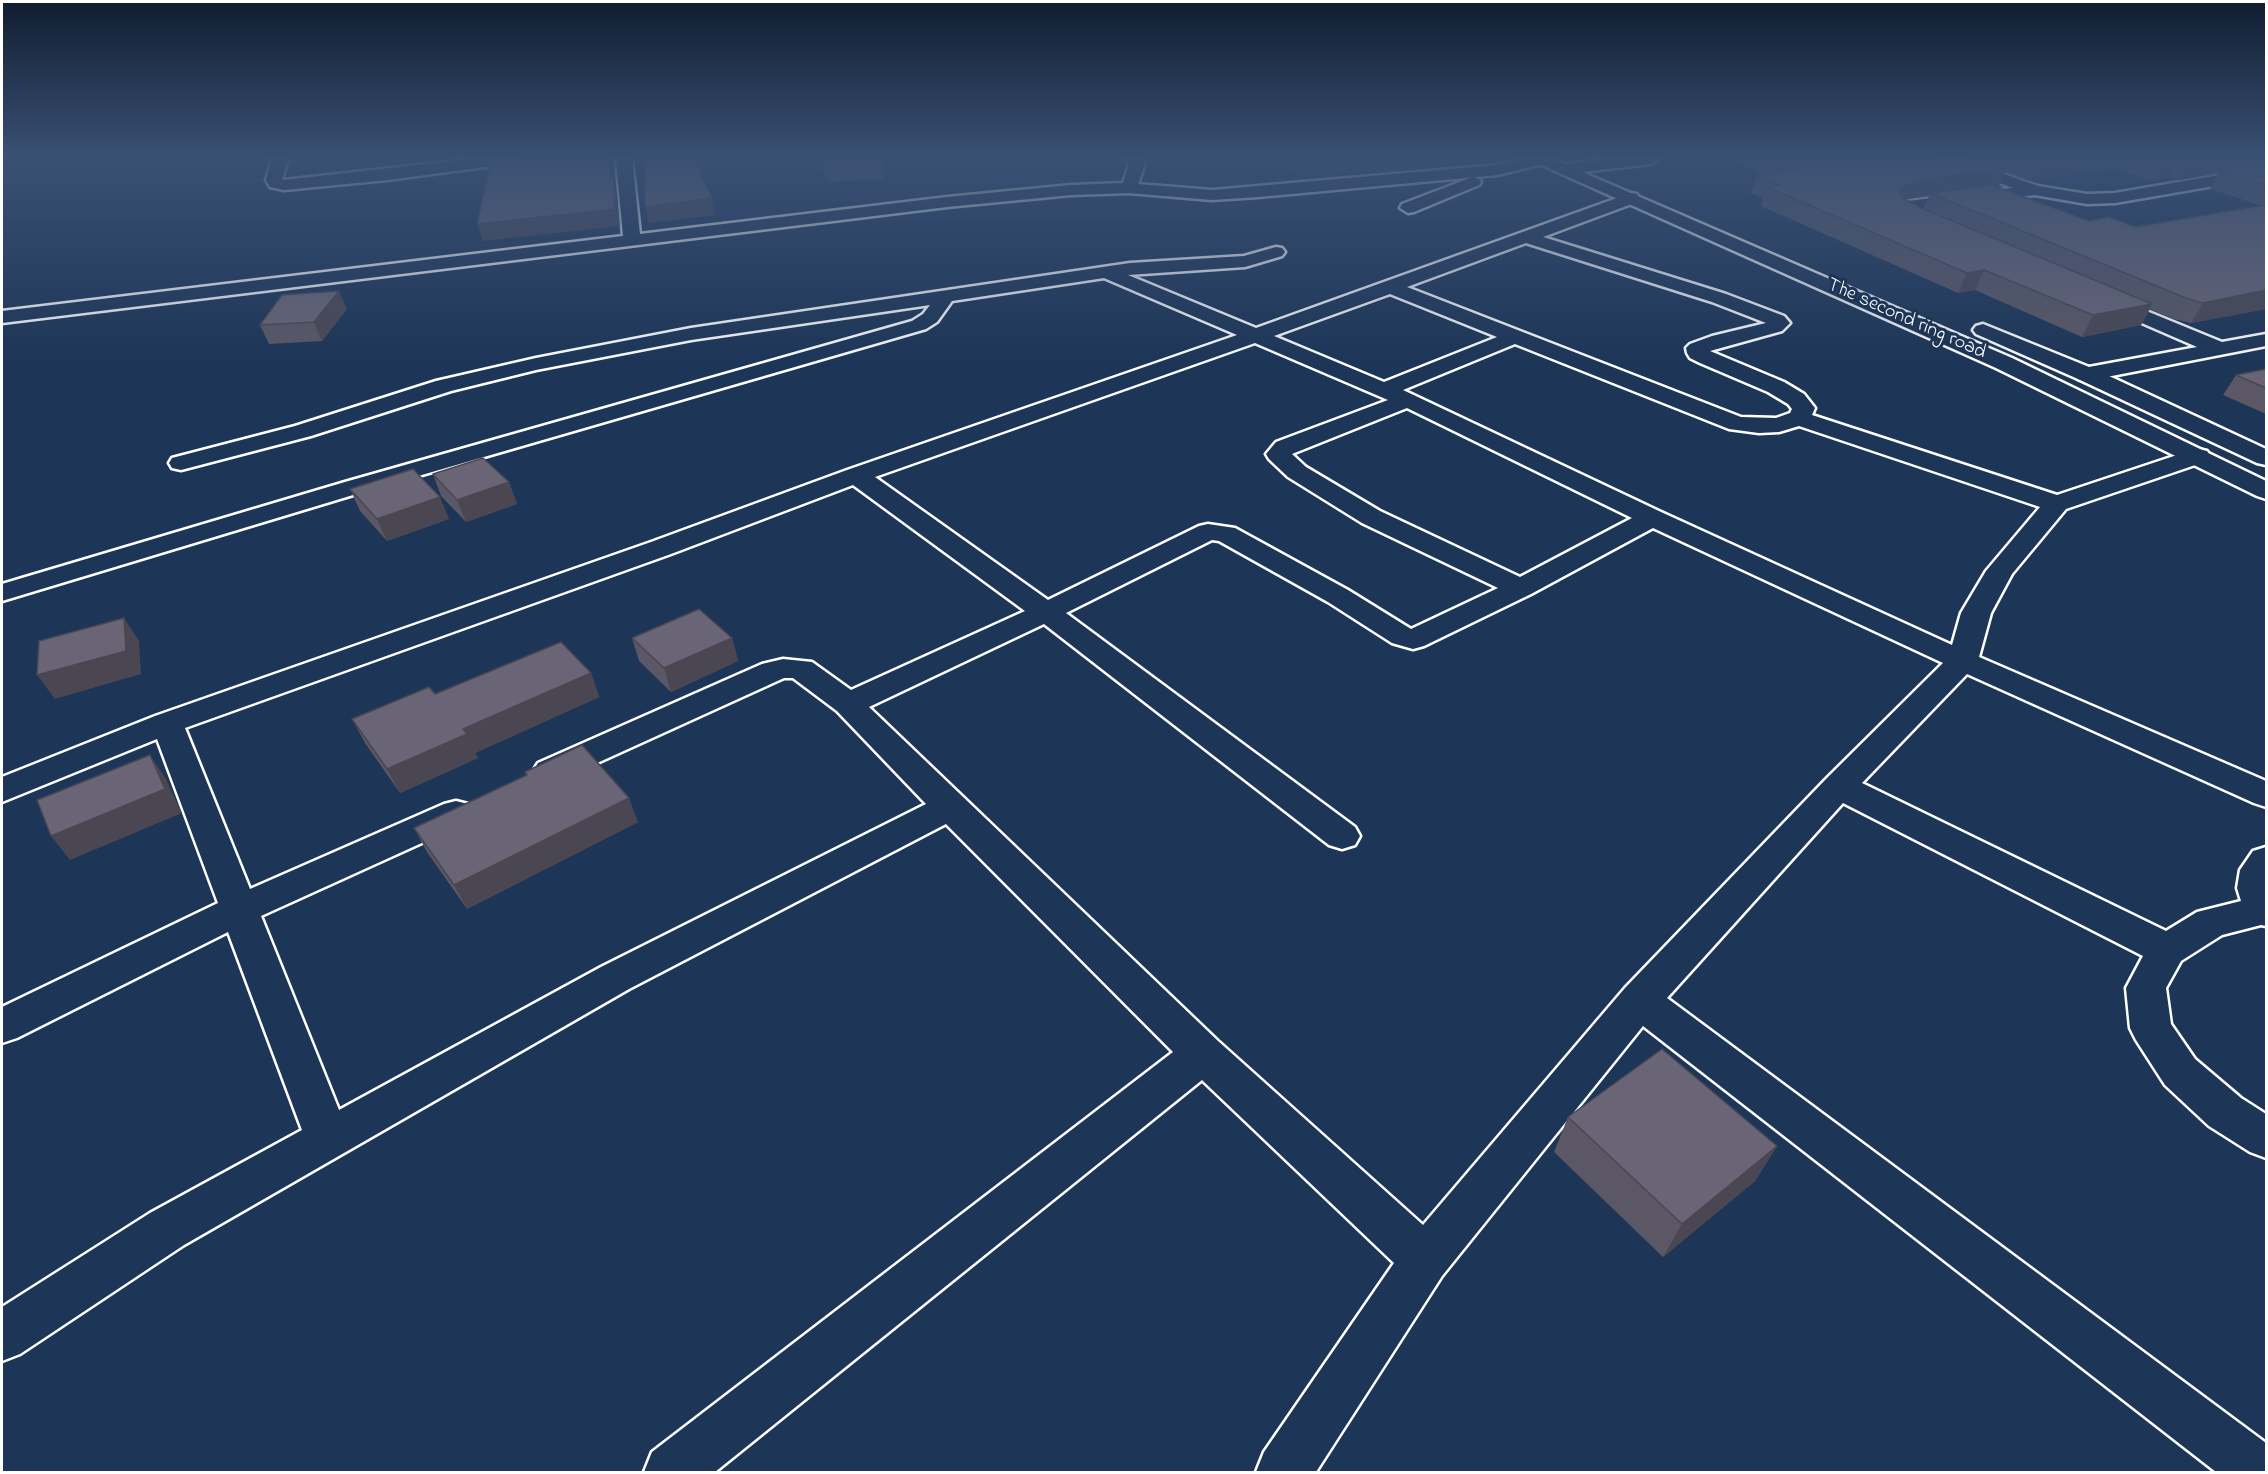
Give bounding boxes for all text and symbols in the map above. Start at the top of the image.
street label: The second ring road [1823,274,1989,366]

